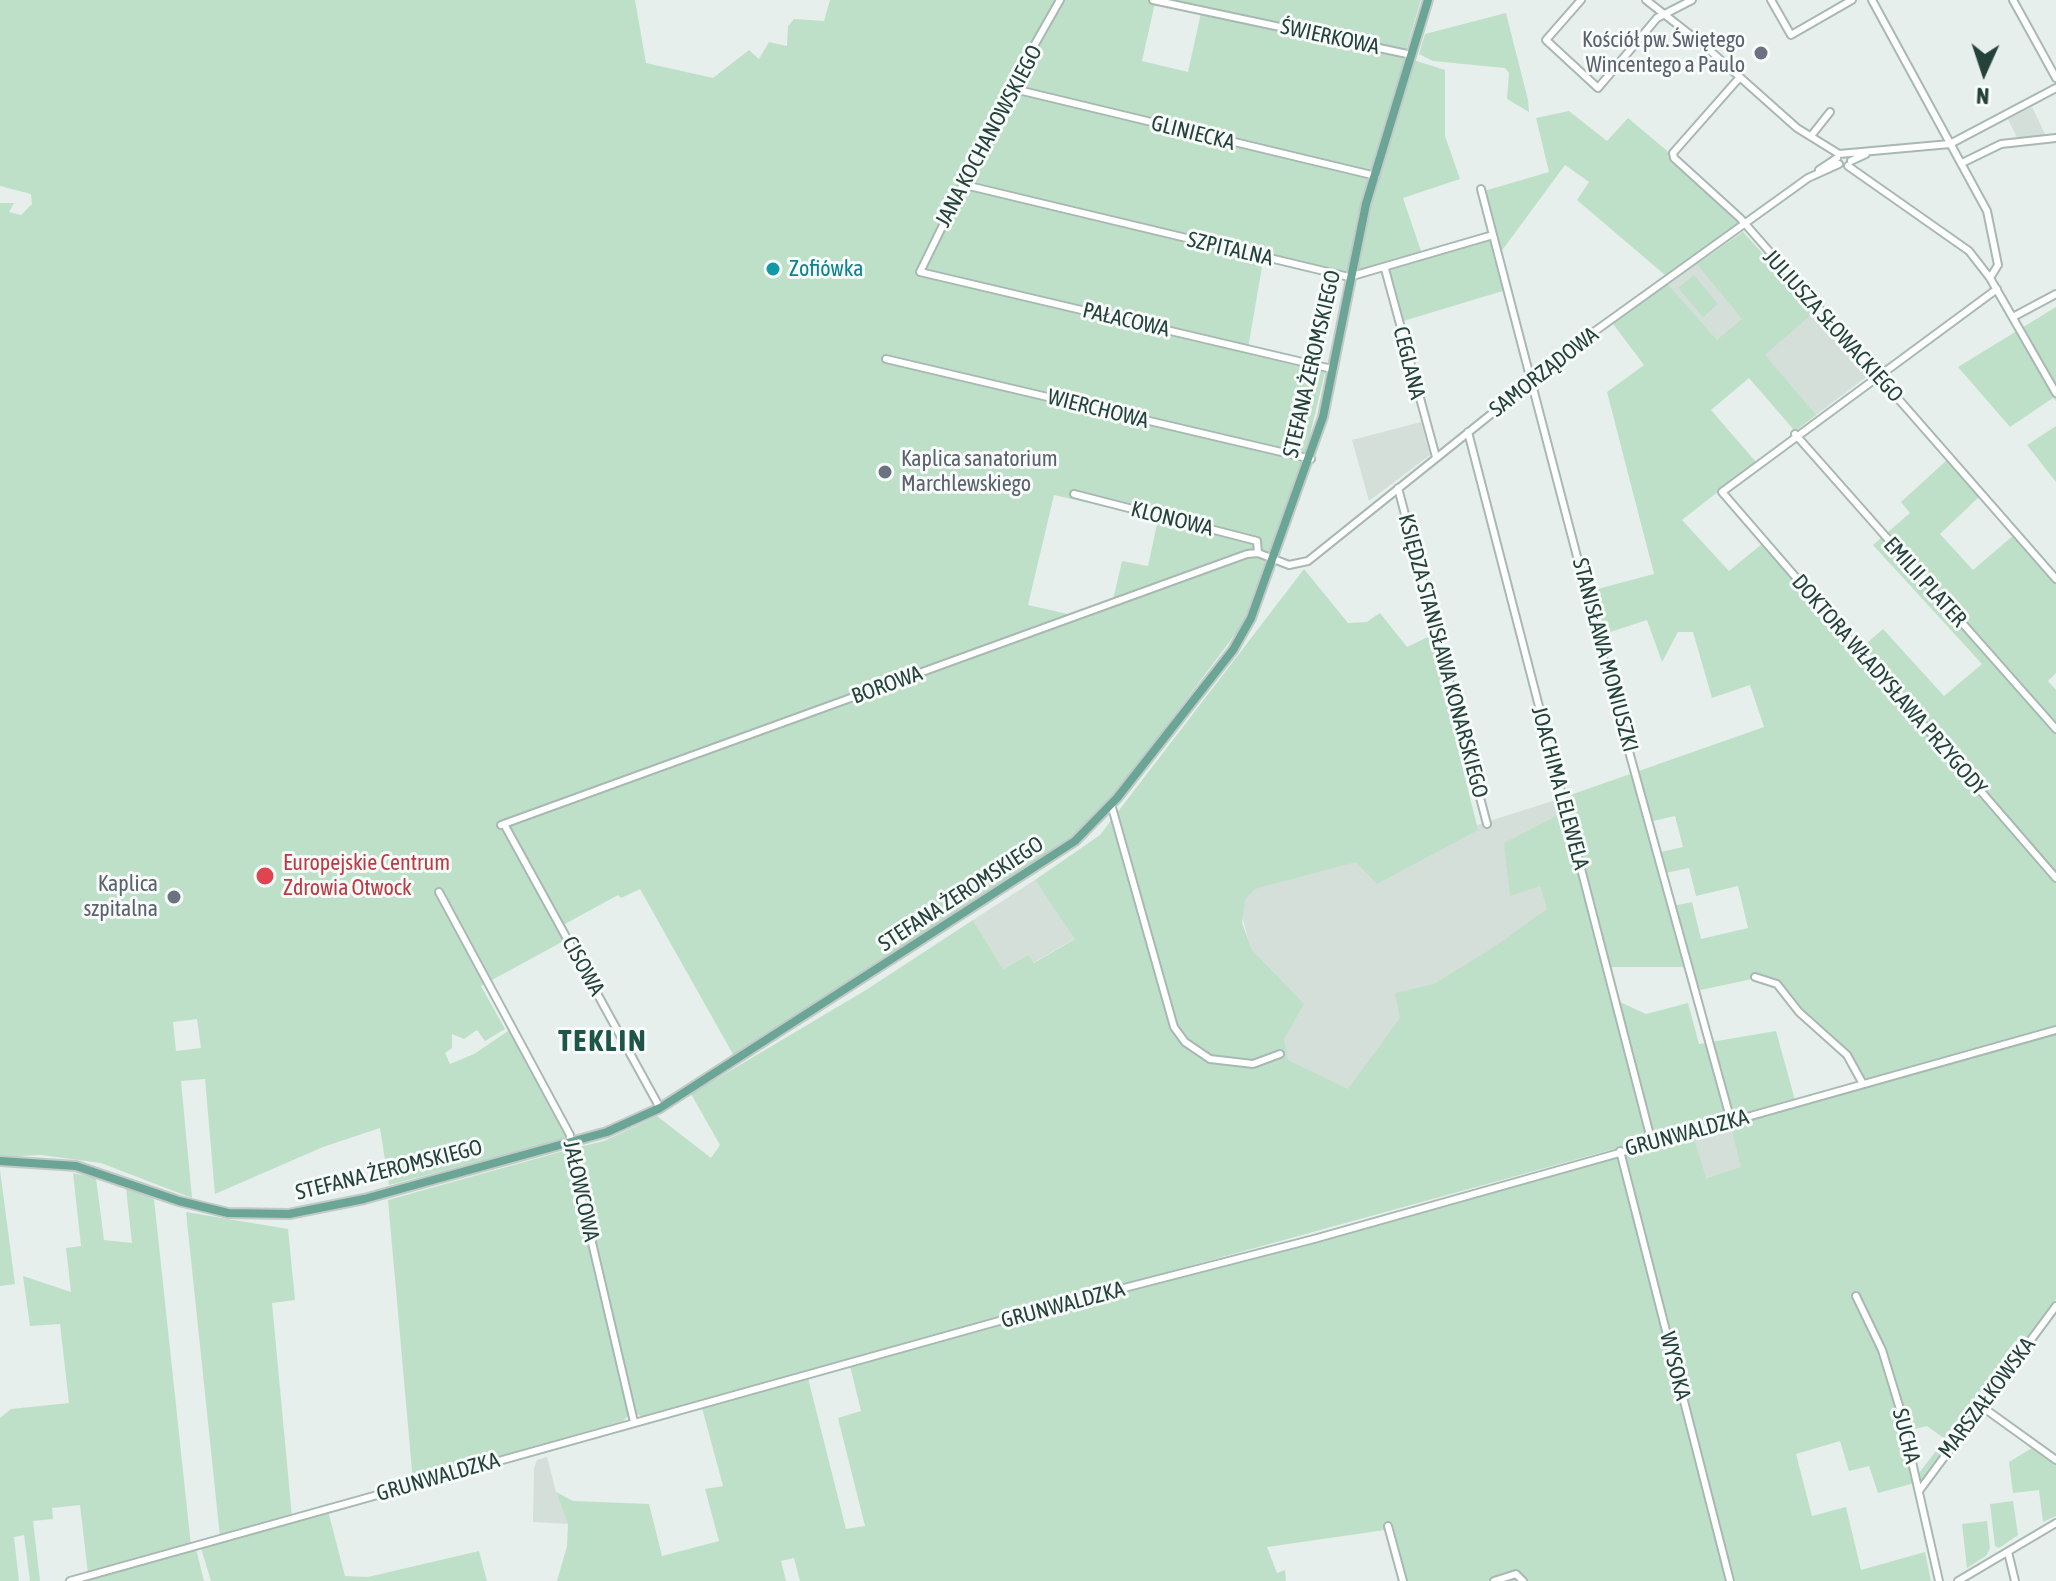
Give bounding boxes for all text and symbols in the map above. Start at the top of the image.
street label: ŚWIERKOWA [1278,14,1382,60]
place label: Kościół pw. Świętego Wincentego a Paulo [1582,27,1745,78]
north arrow [1944,32,2024,112]
street label: JANA KOCHANOWSKIEGO [930,41,1048,231]
marker: Kościół pw. Świętego Wincentego a Paulo [1752,44,1770,62]
text: N [1976,83,1990,109]
street label: GLINIECKA [1148,110,1238,156]
street label: SZPITALNA [1184,226,1276,272]
street label: JULIUSZA SŁOWACKIEGO [1757,244,1909,408]
place label: Zofiówka [789,256,864,282]
marker: Zofiówka [764,260,782,278]
street label: STEFANA ŻEROMSKIEGO [1278,268,1346,460]
street label: PAŁACOWA [1080,297,1172,343]
street label: SAMORZĄDOWA [1484,321,1604,423]
street label: CEGLANA [1387,324,1431,402]
street label: WIERCHOWA [1045,384,1151,434]
place label: Kaplica sanatorium Marchlewskiego [901,446,1058,498]
marker: Kaplica sanatorium Marchlewskiego [876,463,894,481]
street label: KLONOWA [1128,496,1216,542]
street label: KSIĘDZA STANISŁAWA KONARSKIEGO [1392,511,1494,801]
street label: EMILII PLATER [1878,532,1972,632]
street label: STANISŁAWA MONIUSZKI [1566,555,1644,755]
street label: DOKTORA WŁADYSŁAWA PRZYGODY [1786,569,1992,801]
street label: BOROWA [848,660,926,710]
street label: JOACHIMA LELEWELA [1526,704,1594,872]
street label: STEFANA ŻEROMSKIEGO [874,831,1048,957]
place label: Europejskie Centrum Zdrowia Otwock [283,850,450,902]
marker: Europejskie Centrum Zdrowia Otwock [254,865,276,887]
place label: Kaplica szpitalna [84,871,158,922]
marker: Kaplica szpitalna [165,888,183,906]
street label: CISOWA [556,932,610,1000]
district label: TEKLIN [558,1024,648,1060]
street label: GRUNWALDZKA [1622,1104,1752,1162]
street label: STEFANA ŻEROMSKIEGO [293,1134,485,1206]
street label: JAŁOWCOWA [557,1138,605,1244]
street label: GRUNWALDZKA [998,1276,1128,1334]
street label: WYSOKA [1654,1329,1696,1403]
street label: MARSZAŁKOWSKA [1933,1332,2041,1464]
street label: SUCHA [1886,1406,1926,1466]
street label: GRUNWALDZKA [373,1447,503,1507]

